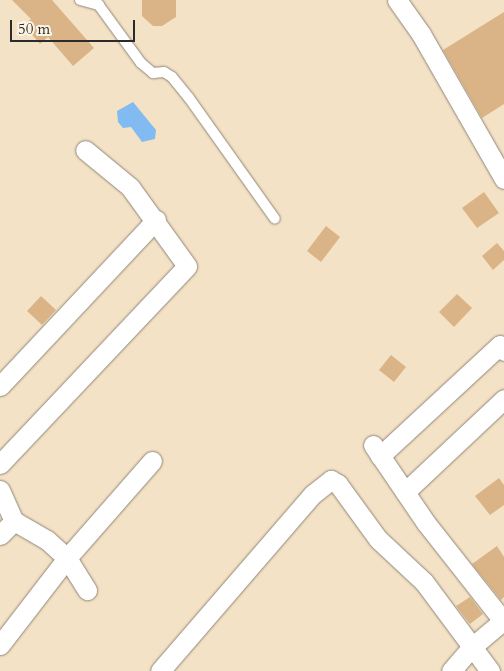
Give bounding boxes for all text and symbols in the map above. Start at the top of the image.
scale bar [12,10,138,42]
text: 50 m [18,19,50,39]

